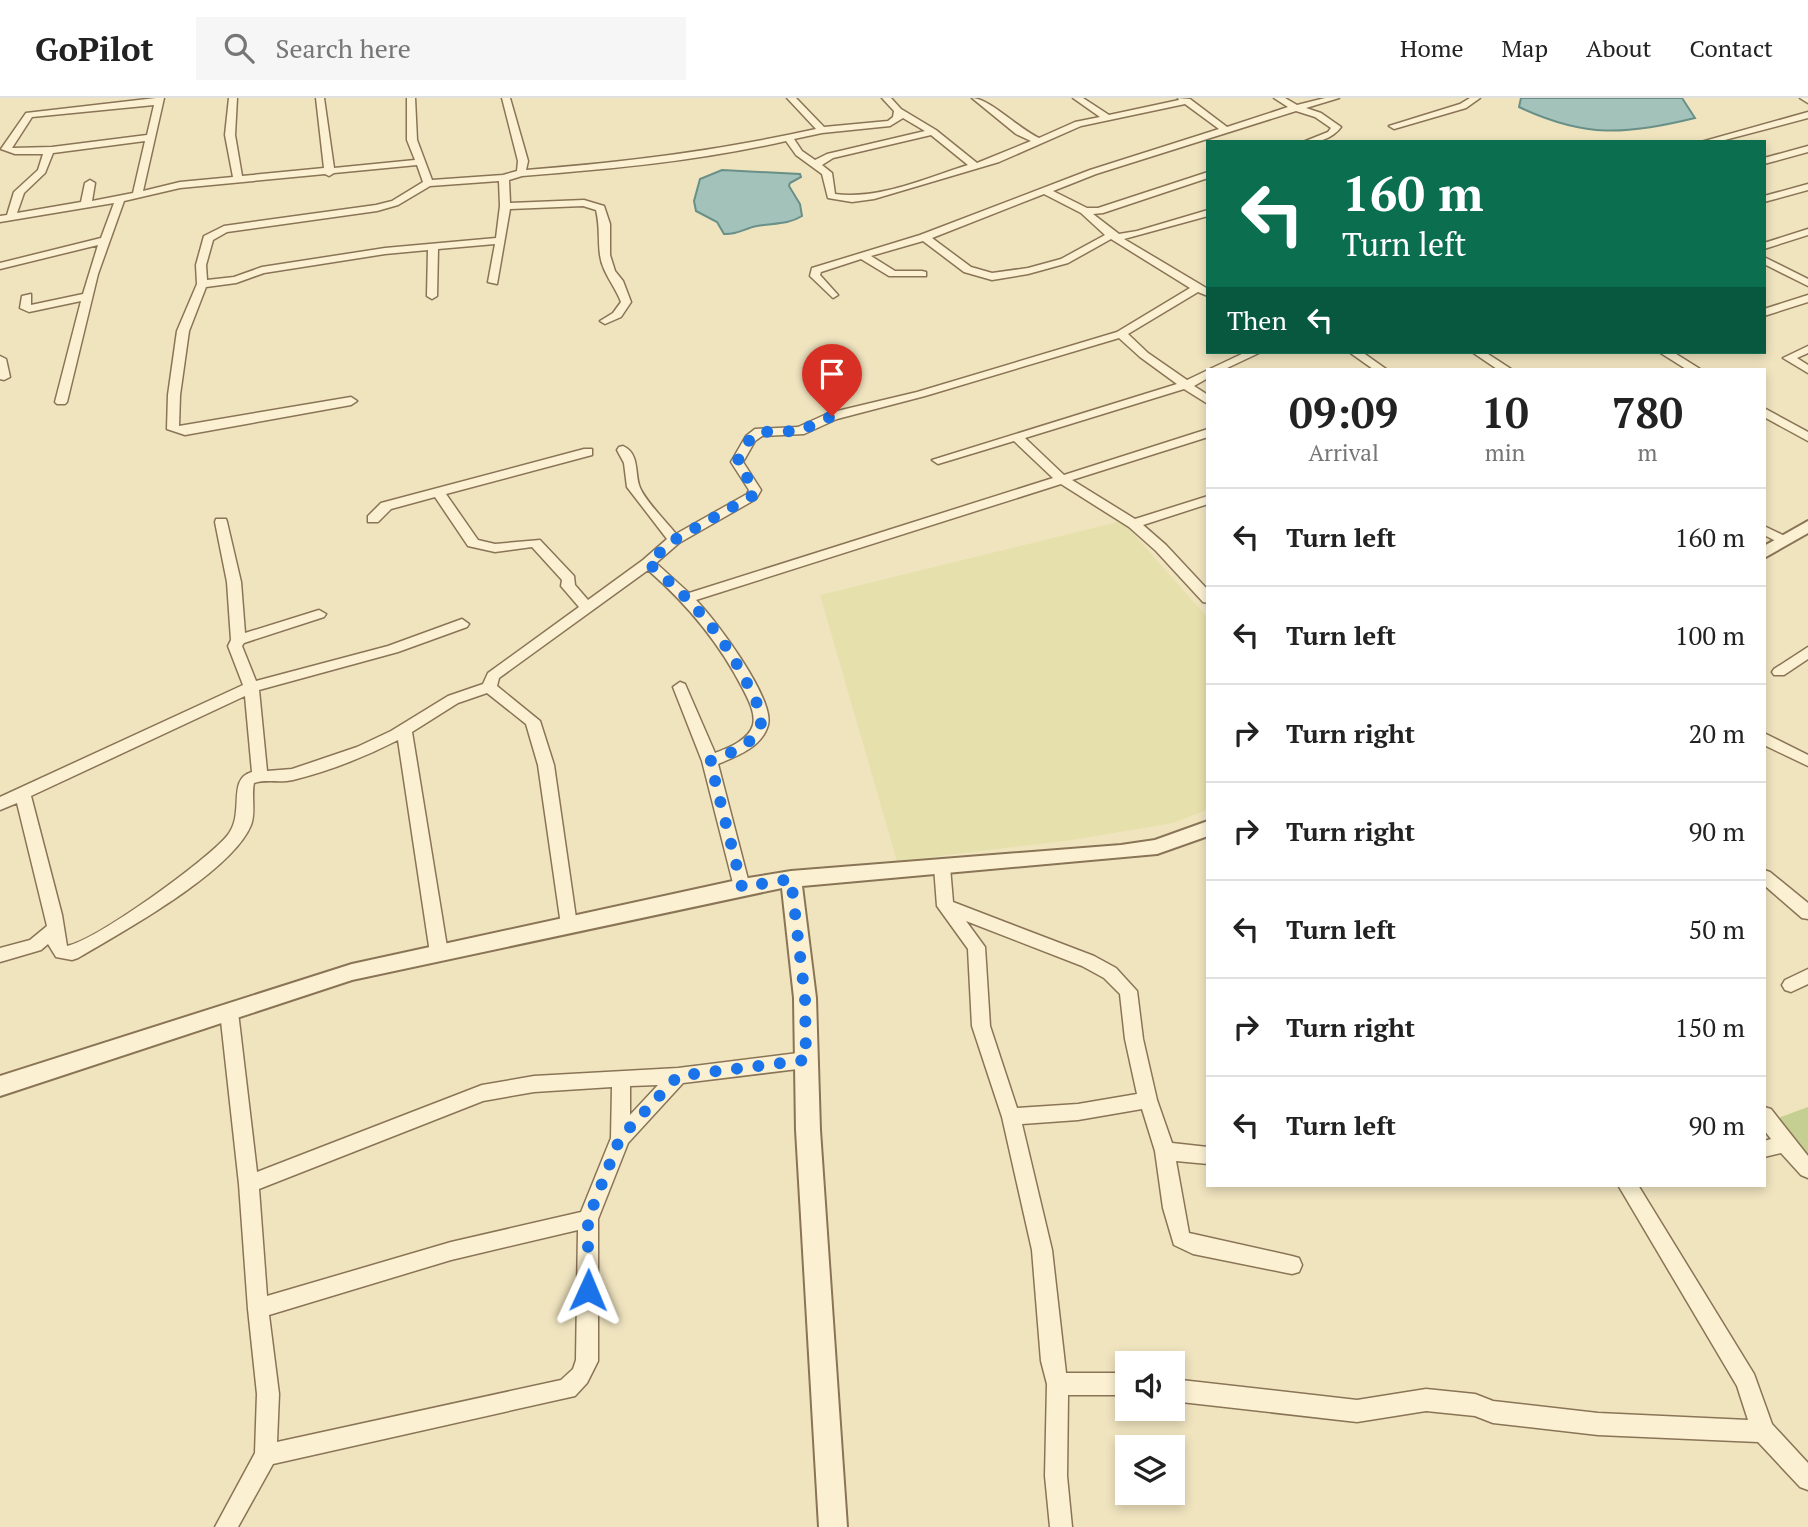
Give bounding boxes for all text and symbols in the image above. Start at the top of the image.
search box [196,17,686,80]
text: GoPilot [35,27,154,70]
icon: search [220,29,258,67]
text: Search here [276,31,411,65]
text: Home [1400,32,1464,64]
text: Map [1502,32,1548,64]
text: About [1586,32,1652,64]
text: Contact [1690,32,1773,64]
text: 160 m [1342,160,1484,225]
icon: left [1227,168,1318,259]
text: Turn left [1342,223,1466,265]
icon: left [1301,301,1339,339]
text: Then [1227,303,1287,337]
pin [802,344,862,416]
icon: arrive [813,355,851,393]
text: 09:09 [1289,384,1398,440]
text: 10 [1481,384,1529,440]
text: 780 [1612,384,1683,440]
text: Arrival [1308,437,1379,468]
text: min [1485,437,1525,468]
text: m [1637,437,1657,468]
icon: left [1227,518,1265,556]
text: Turn left [1286,520,1396,554]
text: 160 m [1675,520,1745,554]
icon: left [1227,616,1265,654]
text: Turn left [1286,618,1396,652]
text: 100 m [1675,618,1745,652]
icon: right [1227,714,1265,752]
text: Turn right [1286,716,1415,750]
text: 20 m [1689,716,1745,750]
icon: right [1227,812,1265,850]
text: Turn right [1286,814,1415,848]
text: 90 m [1689,814,1745,848]
icon: left [1227,910,1265,948]
text: Turn left [1286,912,1396,946]
text: 50 m [1689,912,1745,946]
icon: right [1227,1008,1265,1046]
text: Turn right [1286,1010,1415,1044]
text: 150 m [1675,1010,1745,1044]
icon: left [1227,1106,1265,1144]
text: Turn left [1286,1108,1396,1142]
text: 90 m [1689,1108,1745,1142]
position arrow [551,1253,625,1327]
map controls [1115,1351,1185,1505]
button: sound [1115,1351,1185,1421]
button: layers [1115,1435,1185,1505]

